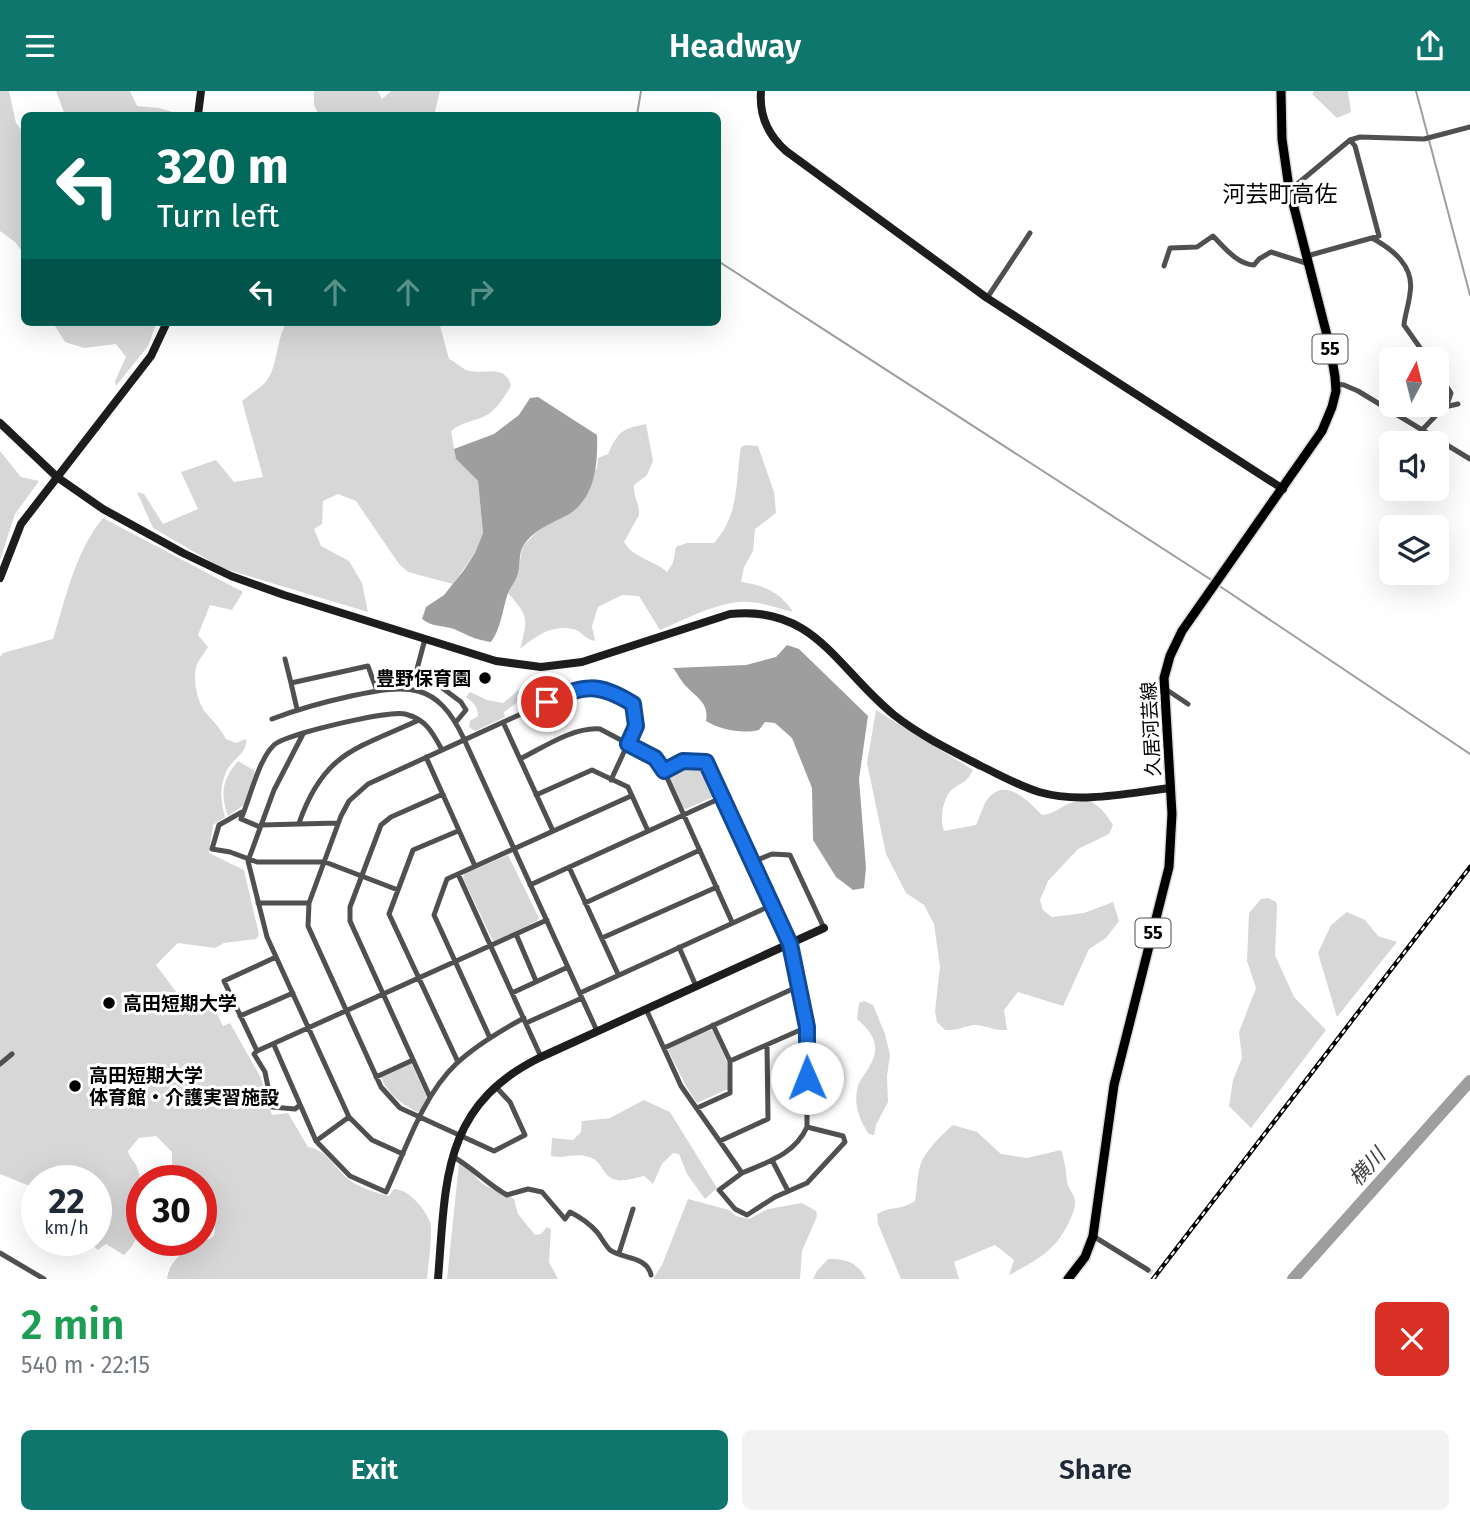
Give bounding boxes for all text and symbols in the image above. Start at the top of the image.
icon: menu [21,27,59,65]
text: Headway [669,27,801,65]
icon: share [1411,27,1449,65]
text: 320 m [157,137,289,196]
icon: left [42,140,133,231]
district label: 河芸町高佐 [1223,180,1338,208]
text: Turn left [157,197,279,235]
icon: left [243,273,281,311]
icon: ahead [316,273,354,311]
icon: ahead [389,273,427,311]
icon: right [462,273,500,311]
road number: 55 [1312,335,1348,363]
north arrow [1379,347,1449,417]
map controls [1379,347,1449,585]
button: sound [1379,431,1449,501]
button: layers [1379,515,1449,585]
place label: 豊野保育園 [376,667,471,690]
marker: 豊野保育園 [477,670,493,686]
pin [517,672,577,732]
street label: 久居河芸線 [1137,681,1165,777]
icon: arrive [528,683,566,721]
road number: 55 [1136,919,1170,947]
place label: 高田短期大学 [123,992,237,1015]
marker: 高田短期大学 [101,995,117,1011]
position arrow [770,1041,844,1115]
place label: 高田短期大学 体育館・介護実習施設 [89,1064,279,1109]
marker: 高田短期大学 体育館・介護実習施設 [67,1078,83,1094]
water label: 横川 [1343,1141,1392,1191]
speed limit sign: 30 [126,1165,217,1256]
text: 22 [48,1180,85,1222]
text: km/h [44,1217,89,1239]
text: 2 min [21,1300,125,1350]
button: close [1375,1302,1449,1376]
text: 540 m · 22:15 [21,1351,150,1379]
button: Exit [21,1430,728,1510]
button: Share [742,1430,1449,1510]

